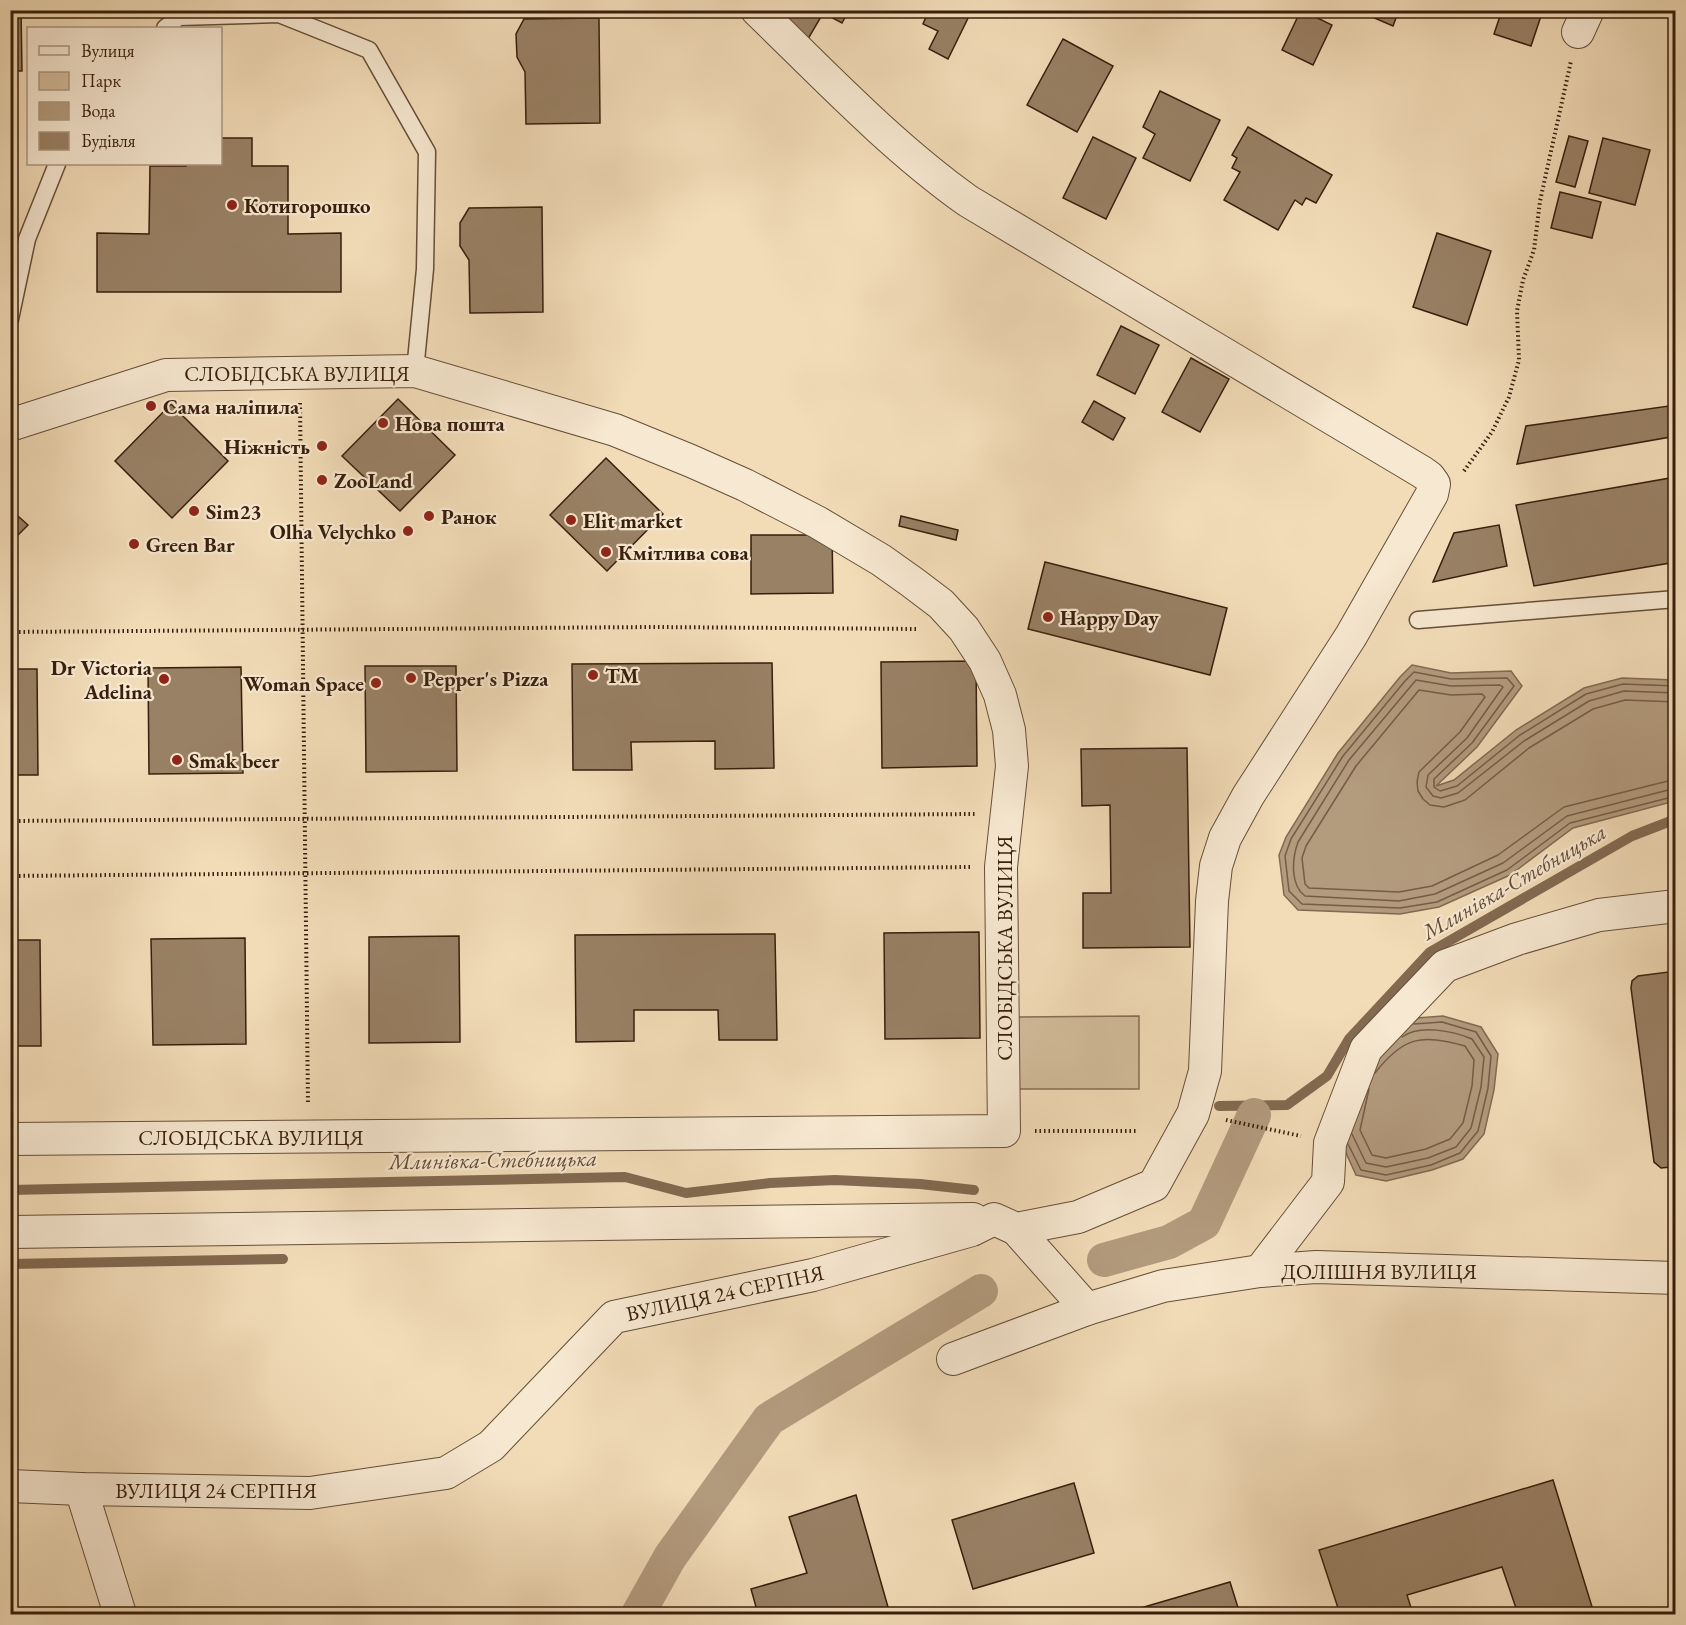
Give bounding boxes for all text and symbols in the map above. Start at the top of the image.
legend [27,27,222,165]
text: Вулиця [81,39,134,62]
text: Парк [81,69,121,92]
text: Вода [81,99,116,122]
text: Будівля [81,129,136,152]
place label: Котигорошко [244,192,371,219]
marker: Котигорошко [225,198,239,212]
street label: СЛОБІДСЬКА ВУЛИЦЯ [184,360,410,387]
place label: Сама наліпила [163,393,300,420]
marker: Сама наліпила [144,399,158,413]
place label: Нова пошта [395,410,506,437]
marker: Нова пошта [376,416,390,430]
place label: Ніжність [224,433,310,460]
marker: Ніжність [315,439,329,453]
place label: ZooLand [334,467,413,494]
marker: ZooLand [315,473,329,487]
place label: Sim23 [206,498,262,525]
place label: Ранок [441,503,497,530]
marker: Sim23 [187,504,201,518]
place label: Elit market [583,507,683,534]
marker: Ранок [422,509,436,523]
marker: Elit market [564,513,578,527]
place label: Olha Velychko [270,518,396,545]
marker: Olha Velychko [401,524,415,538]
place label: Green Bar [146,531,235,558]
marker: Green Bar [127,537,141,551]
place label: Кмітлива сова [618,539,749,566]
marker: Кмітлива сова [599,545,613,559]
place label: Happy Day [1060,604,1160,631]
marker: Happy Day [1041,610,1055,624]
place label: Dr Victoria Adelina [51,654,153,705]
place label: TM [605,662,639,689]
place label: Pepper's Pizza [423,665,549,692]
marker: TM [586,668,600,682]
place label: Woman Space [243,670,364,697]
marker: Pepper's Pizza [404,671,418,685]
marker: Dr Victoria Adelina [157,672,171,686]
marker: Woman Space [369,676,383,690]
place label: Smak beer [189,747,280,774]
marker: Smak beer [170,753,184,767]
water label: Млинівка-Стебницька [1415,817,1611,948]
street label: СЛОБІДСЬКА ВУЛИЦЯ [991,835,1018,1061]
street label: СЛОБІДСЬКА ВУЛИЦЯ [138,1124,364,1151]
water label: Млинівка-Стебницька [387,1144,597,1176]
street label: ДОЛІШНЯ ВУЛИЦЯ [1281,1258,1477,1285]
street label: ВУЛИЦЯ 24 СЕРПНЯ [624,1259,826,1327]
street label: ВУЛИЦЯ 24 СЕРПНЯ [115,1477,317,1504]

